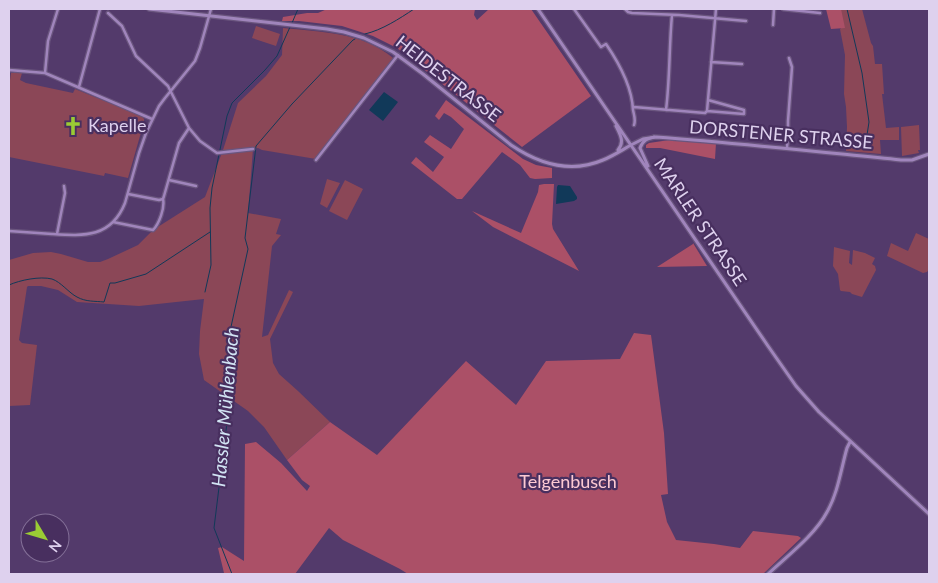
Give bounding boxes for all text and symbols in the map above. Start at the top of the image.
street label: HEIDESTRASSE [392,30,505,126]
place label: Kapelle [88,114,146,136]
church icon: Kapelle [62,115,84,137]
street label: DORSTENER STRASSE [688,115,874,153]
street label: MARLER STRASSE [650,153,752,290]
water label: Hassler Mühlenbach [206,326,243,488]
park label: Telgenbusch [519,470,617,492]
north arrow [20,513,70,563]
text: N [46,537,66,556]

